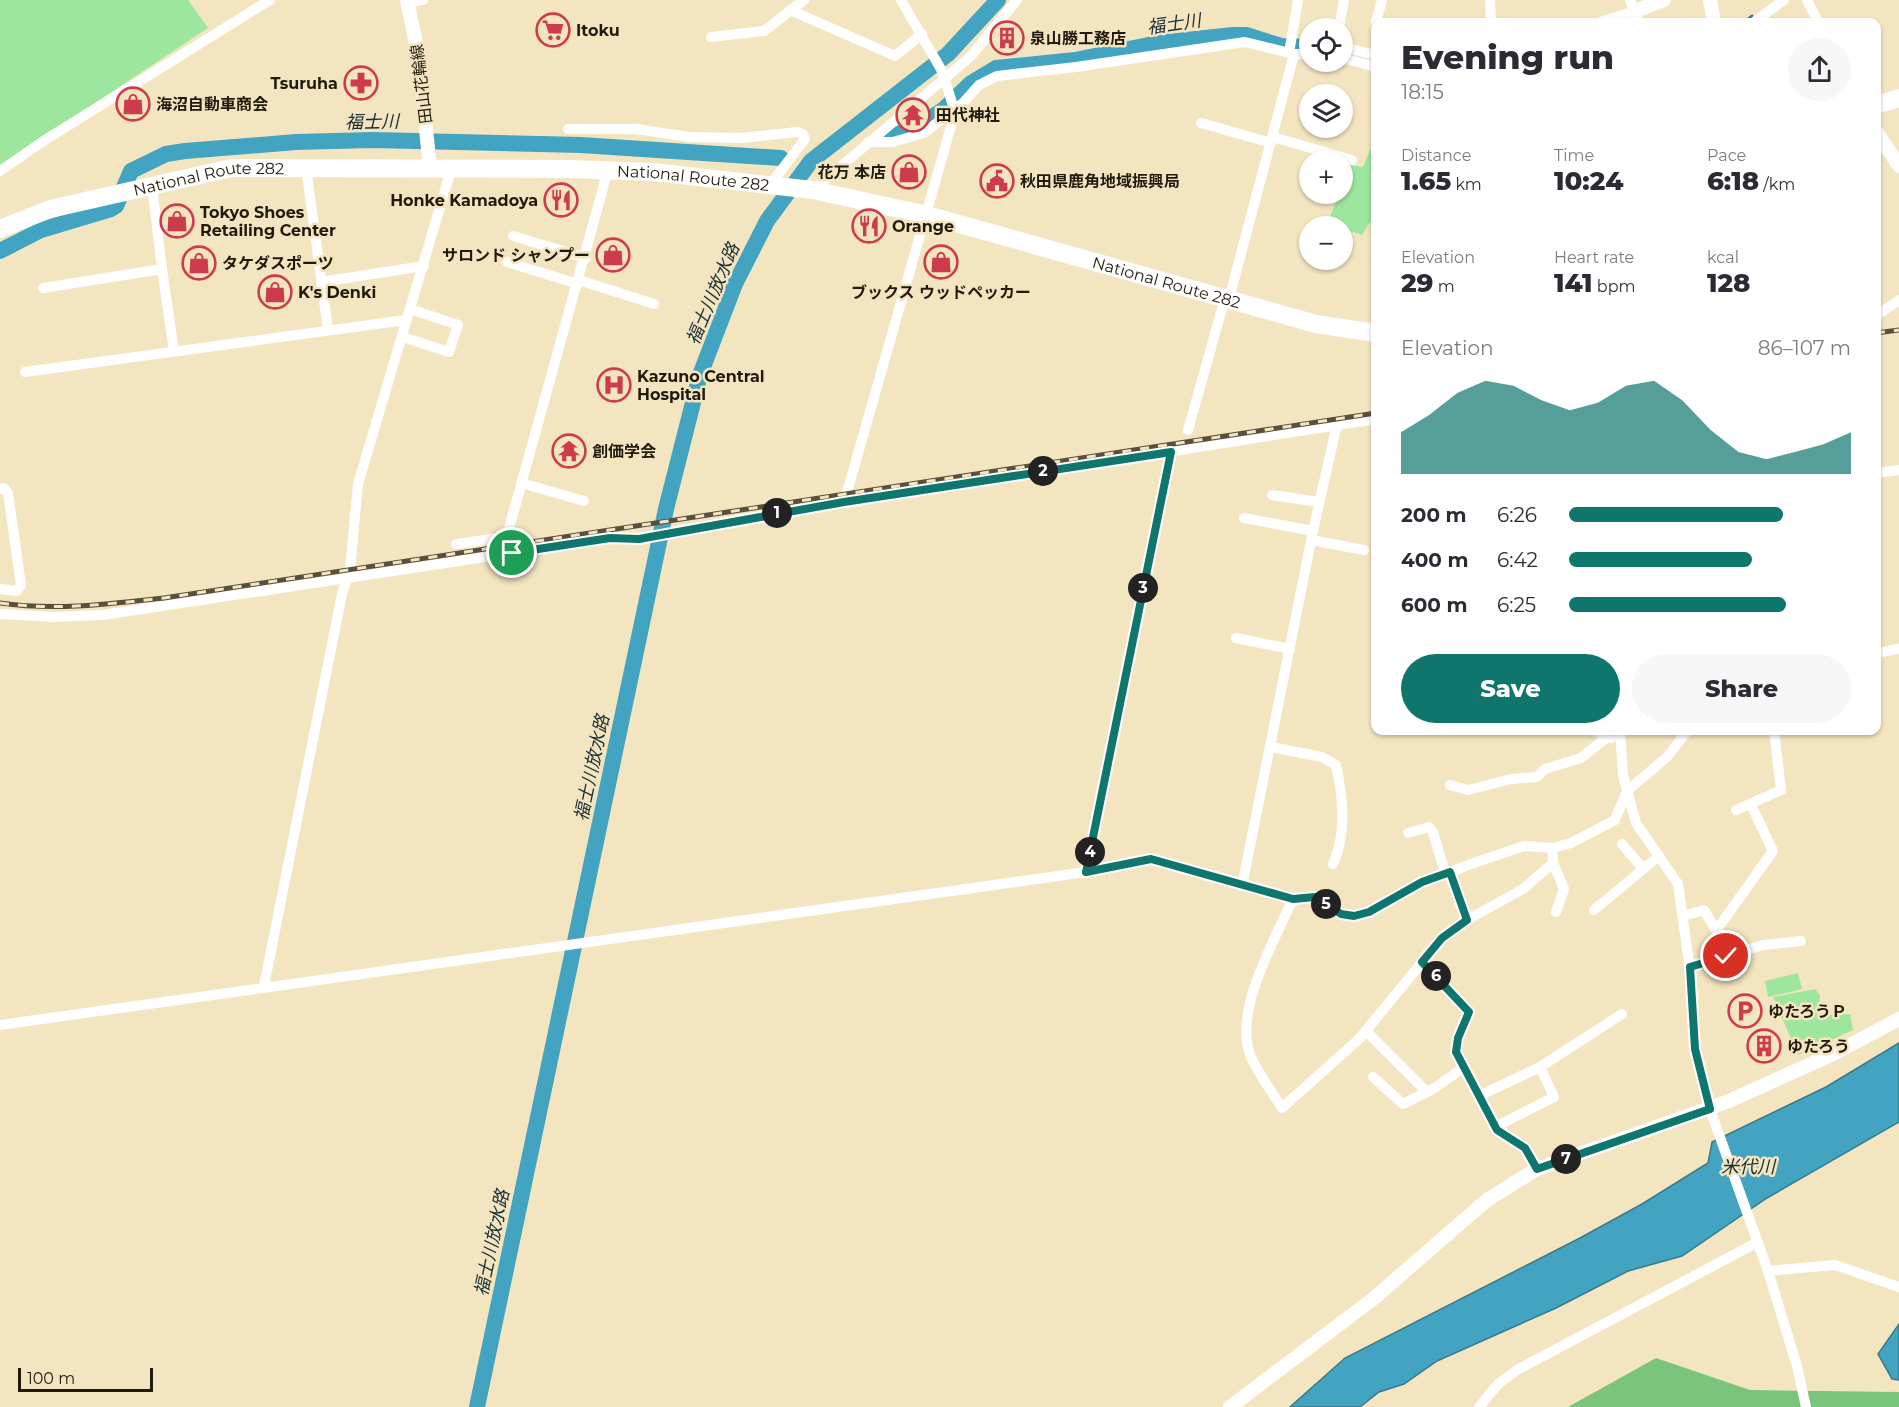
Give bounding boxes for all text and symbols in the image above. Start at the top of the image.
water label: 福士川 [1146,9,1204,39]
supermarket icon: Itoku [535,12,571,48]
map controls [1299,18,1353,270]
button: locate [1299,18,1353,72]
building icon: 泉山勝工務店 [989,20,1025,56]
place label: Itoku [576,21,620,40]
place label: 泉山勝工務店 [1030,29,1126,48]
text: Evening run [1401,37,1614,77]
button: share [1788,38,1851,101]
street label: 田山花輪線 [407,43,436,125]
pharmacy icon: Tsuruha [343,65,379,101]
place label: Tsuruha [270,74,338,93]
text: 18:15 [1401,80,1444,104]
button: layers [1299,84,1353,138]
shop icon: 海沼自動車商会 [115,86,151,122]
place label: 海沼自動車商会 [156,95,268,114]
temple icon: 田代神社 [895,97,931,133]
place label: 田代神社 [936,106,1000,125]
water label: 福士川 [345,110,401,133]
text: Distance [1401,146,1471,165]
text: Time [1554,146,1594,165]
text: Pace [1707,146,1746,165]
button: + [1299,150,1353,204]
shop icon: 花万 本店 [891,154,927,190]
street label: National Route 282 [132,158,284,200]
street label: National Route 282 [617,162,770,195]
place label: 花万 本店 [817,163,886,182]
public building icon: 秋田県鹿角地域振興局 [979,163,1015,199]
text: 1.65 [1401,165,1451,197]
text: 10:24 [1554,165,1623,197]
text: 6:18 [1707,165,1759,197]
place label: 秋田県鹿角地域振興局 [1020,172,1180,191]
text: km [1451,175,1482,194]
text: /km [1759,175,1795,194]
restaurant icon: Honke Kamadoya [543,182,579,218]
place label: Honke Kamadoya [390,191,538,210]
shop icon: Tokyo Shoes Retailing Center [159,203,195,239]
place label: Tokyo Shoes Retailing Center [200,203,336,240]
restaurant icon: Orange [851,208,887,244]
button: − [1299,216,1353,270]
place label: Orange [892,217,954,236]
shop icon: サロンド シャンプー [595,237,631,273]
water label: 福士川放水路 [682,238,745,348]
shop icon: ブックス ウッドペッカー [923,244,959,280]
shop icon: タケダスポーツ [181,245,217,281]
place label: サロンド シャンプー [442,246,590,265]
text: Elevation [1401,248,1475,267]
text: Heart rate [1554,248,1634,267]
text: kcal [1707,248,1739,267]
street label: National Route 282 [1090,253,1243,312]
place label: タケダスポーツ [222,254,334,273]
text: 29 [1401,267,1433,299]
text: 141 [1554,267,1593,299]
text: 128 [1707,267,1751,299]
shop icon: K's Denki [257,274,293,310]
text: m [1433,277,1455,296]
text: bpm [1593,277,1636,296]
place label: K's Denki [298,283,376,302]
place label: ブックス ウッドペッカー [851,283,1031,302]
text: Elevation [1401,336,1493,360]
text: 86–107 m [1758,336,1851,360]
hospital icon: Kazuno Central Hospital [596,367,632,403]
place label: Kazuno Central Hospital [637,367,765,404]
temple icon: 創価学会 [551,433,587,469]
place label: 創価学会 [592,442,656,461]
pin: 2 [1028,456,1058,486]
text: 2 [1038,461,1048,480]
pin: 1 [762,498,792,528]
text: 1 [774,503,780,522]
text: 200 m [1401,503,1467,527]
text: 6:26 [1497,503,1537,527]
pin [486,527,537,578]
icon: arrive [495,536,528,569]
text: 400 m [1401,548,1469,572]
text: 6:42 [1497,548,1538,572]
pin: 3 [1128,573,1158,603]
text: 3 [1138,578,1148,597]
text: 600 m [1401,593,1468,617]
text: 6:25 [1497,593,1536,617]
button: Save [1401,654,1620,723]
button: Share [1632,654,1851,723]
water label: 福士川放水路 [570,711,614,823]
pin: 4 [1075,837,1105,867]
text: 4 [1084,842,1096,861]
pin: 5 [1311,889,1341,919]
text: 5 [1321,894,1331,913]
pin [1700,930,1751,981]
icon: check [1709,939,1742,972]
pin: 6 [1421,961,1451,991]
text: 6 [1431,966,1441,985]
parking icon: ゆたろうＰ [1727,993,1763,1029]
place label: ゆたろうＰ [1768,1002,1847,1021]
building icon: ゆたろう [1746,1028,1782,1064]
place label: ゆたろう [1787,1037,1850,1056]
pin: 7 [1551,1144,1581,1174]
text: 7 [1561,1149,1571,1168]
water label: 米代川 [1721,1156,1777,1178]
water label: 福士川放水路 [470,1186,514,1298]
scale bar [18,1365,153,1392]
text: 100 m [27,1369,75,1388]

